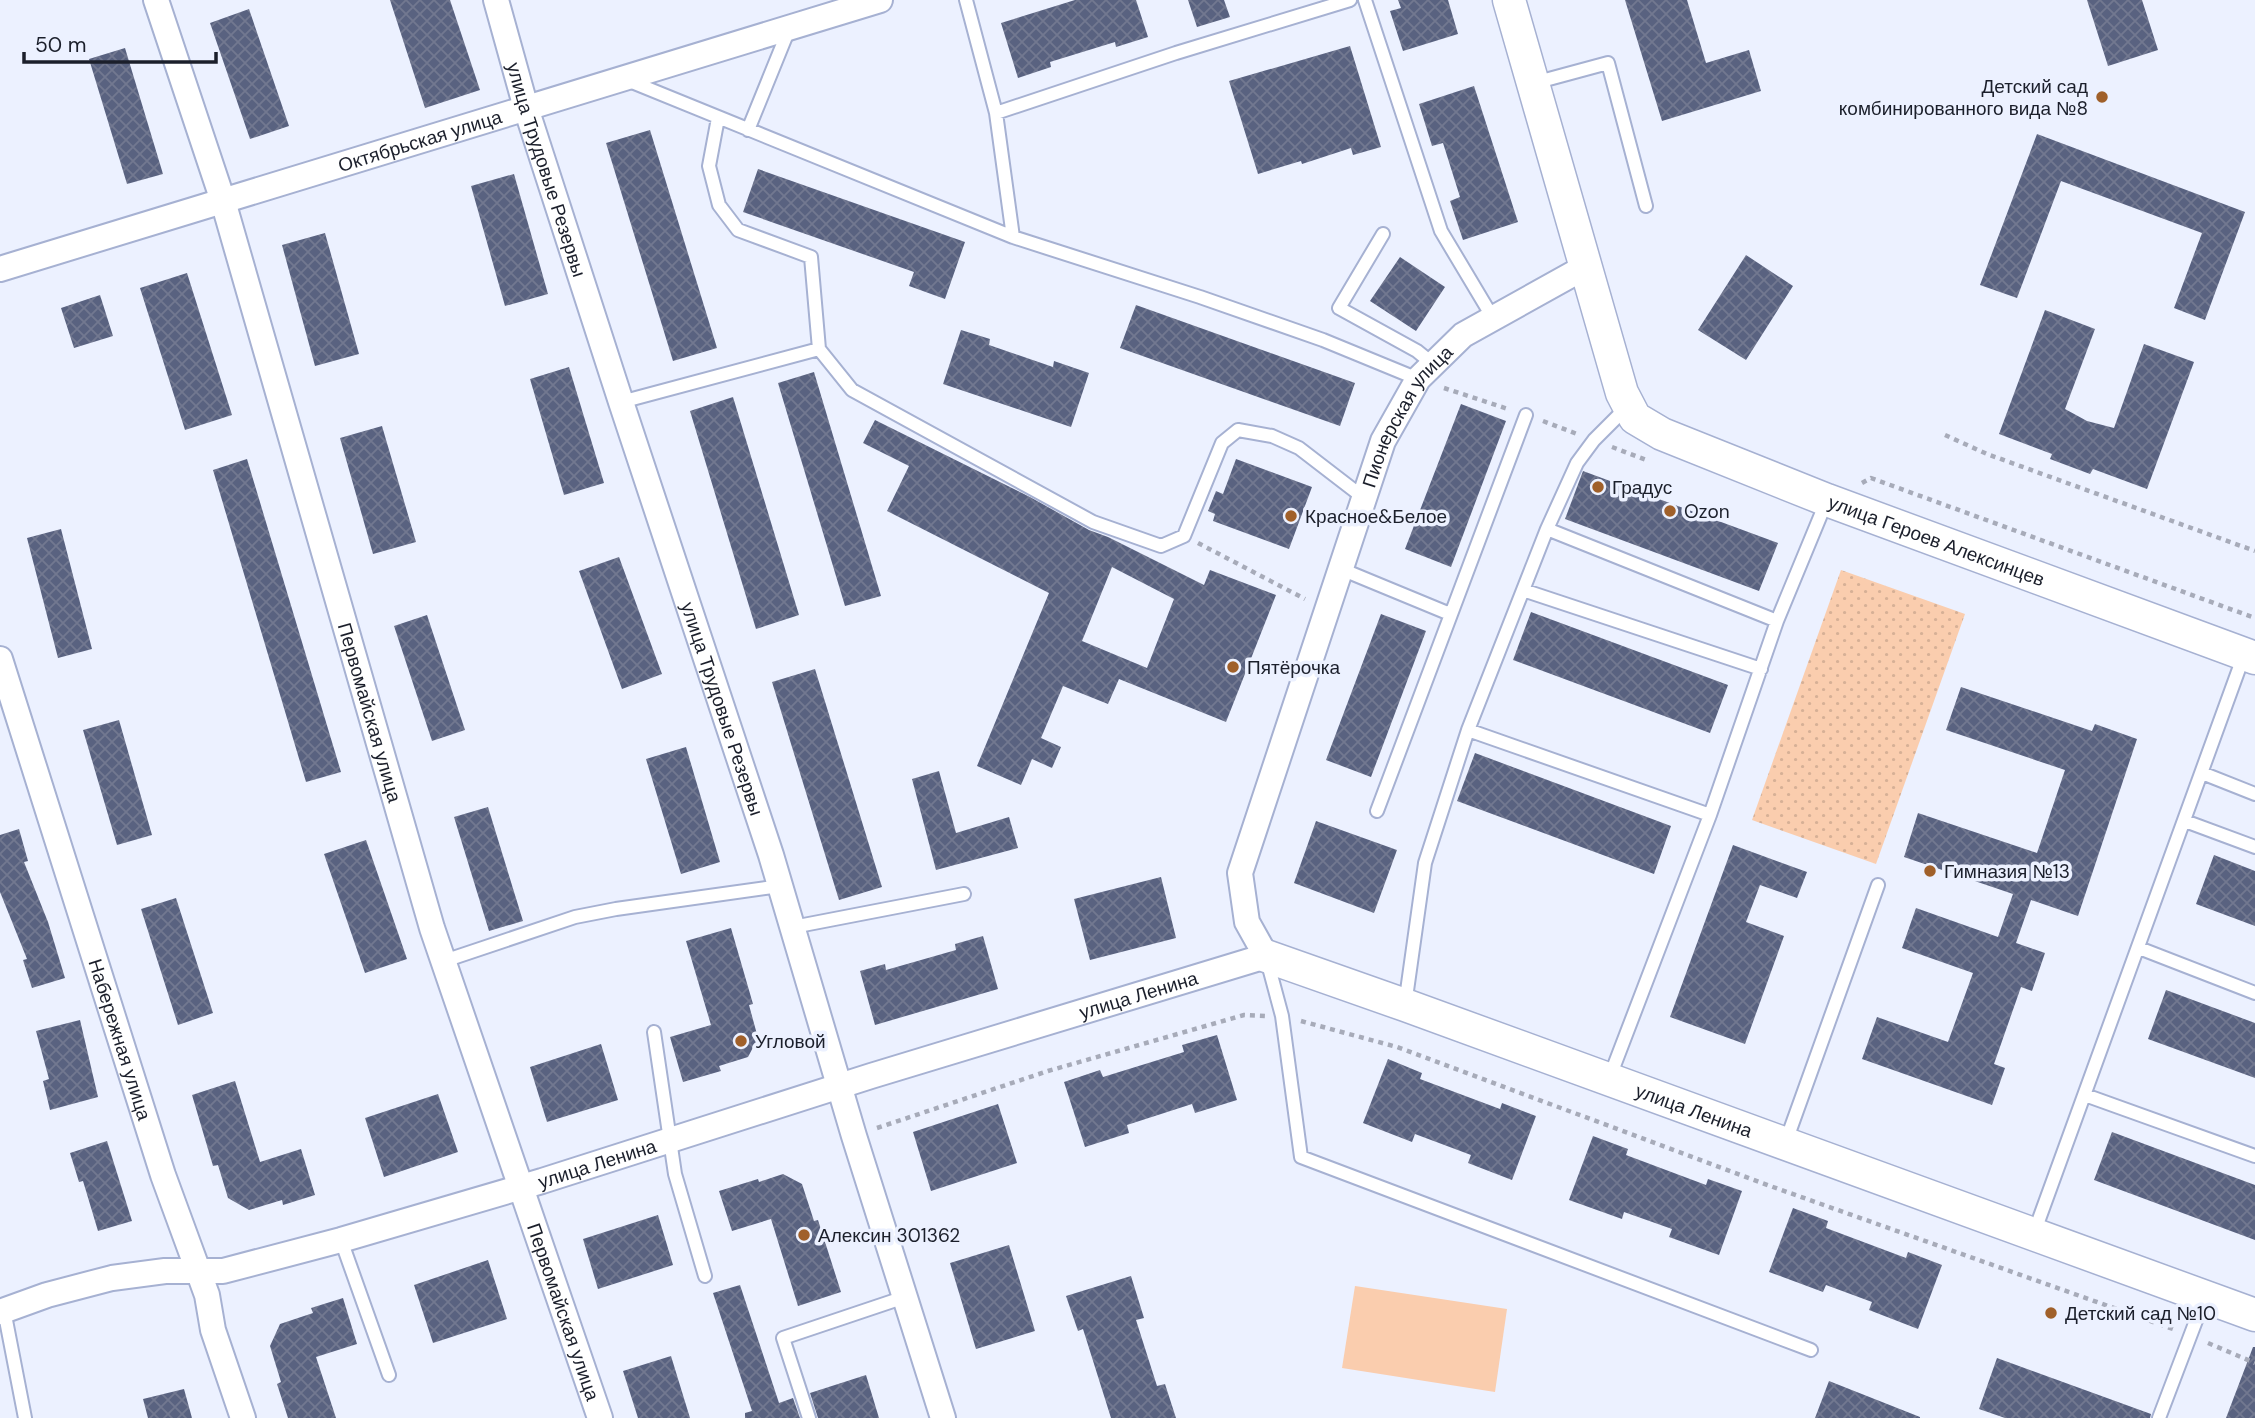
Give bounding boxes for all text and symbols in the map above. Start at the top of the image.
scale bar [24,21,217,65]
text: 50 m [35,31,86,59]
street label: улица Трудовые Резервы [501,60,592,280]
place label: Детский сад комбинированного вида №8 [1839,74,2088,121]
marker: Детский сад комбинированного вида №8 [2094,89,2110,105]
street label: Октябрьская улица [335,104,505,178]
street label: Пионерская улица [1356,340,1458,491]
place label: Градус [1612,475,1672,500]
marker: Градус [1590,479,1606,495]
street label: улица Героев Алексинцев [1825,490,2048,592]
place label: Ozon [1684,499,1730,524]
marker: Ozon [1662,503,1678,519]
place label: Красное&Белое [1305,504,1447,529]
marker: Красное&Белое [1283,508,1299,524]
street label: улица Трудовые Резервы [675,599,769,819]
street label: Первомайская улица [332,620,407,806]
place label: Пятёрочка [1247,655,1341,680]
marker: Пятёрочка [1225,659,1241,675]
place label: Гимназия №13 [1944,859,2070,884]
marker: Гимназия №13 [1922,863,1938,879]
street label: Набережная улица [82,956,157,1124]
street label: улица Ленина [1076,965,1201,1025]
place label: Угловой [755,1029,826,1054]
marker: Угловой [733,1033,749,1049]
street label: улица Ленина [1632,1078,1756,1144]
street label: улица Ленина [535,1133,660,1194]
street label: Первомайская улица [521,1220,605,1404]
place label: Алексин 301362 [818,1223,960,1248]
marker: Алексин 301362 [796,1227,812,1243]
place label: Детский сад №10 [2065,1301,2216,1326]
marker: Детский сад №10 [2043,1305,2059,1321]

